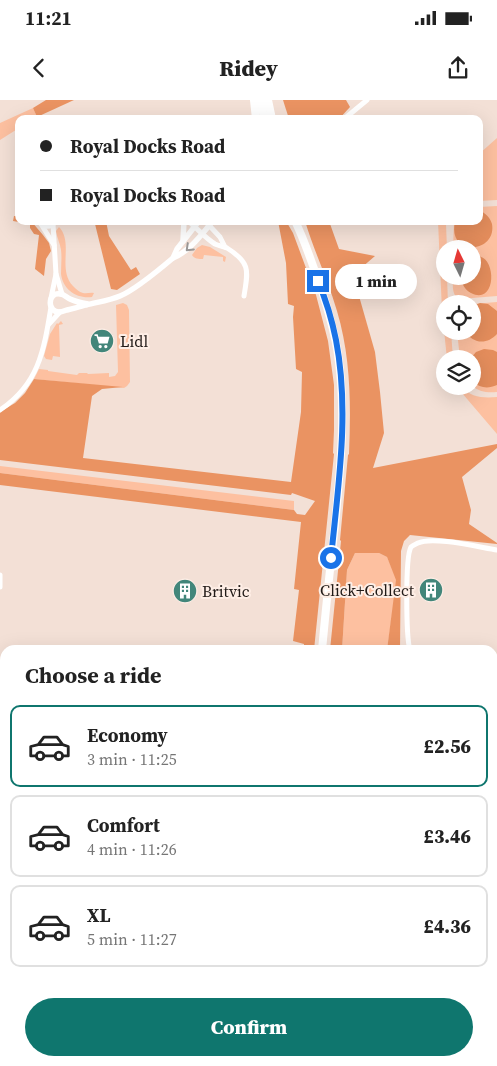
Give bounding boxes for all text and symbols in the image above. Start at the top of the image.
text: 11:21 [25,5,72,31]
text: Ridey [219,53,278,83]
icon: back [25,54,53,82]
icon: share [444,54,472,82]
text: Royal Docks Road [70,133,225,159]
text: Royal Docks Road [70,182,225,208]
north arrow [436,240,481,285]
map controls [436,240,481,395]
one-way arrow [186,242,195,251]
callout: 1 min [336,264,418,298]
route end [307,270,329,292]
text: 1 min [355,270,397,292]
button: locate [436,295,481,340]
supermarket icon: Lidl [89,328,115,354]
place label: Lidl [120,330,148,352]
button: layers [436,350,481,395]
route start [320,547,342,569]
building icon: Click+Collect [418,577,444,603]
building icon: Britvic [172,578,198,604]
place label: Click+Collect [320,579,415,601]
place label: Britvic [202,580,250,602]
text: Choose a ride [25,660,162,690]
text: Economy [87,722,168,748]
icon: car [27,724,72,769]
text: £2.56 [423,733,471,759]
text: 3 min · 11:25 [87,748,177,770]
text: Comfort [87,812,160,838]
icon: car [27,814,72,859]
text: £3.46 [423,823,471,849]
text: 4 min · 11:26 [87,838,177,860]
text: XL [87,902,110,928]
icon: car [27,904,72,949]
text: £4.36 [423,913,471,939]
text: 5 min · 11:27 [87,928,177,950]
button: Confirm [25,998,473,1056]

